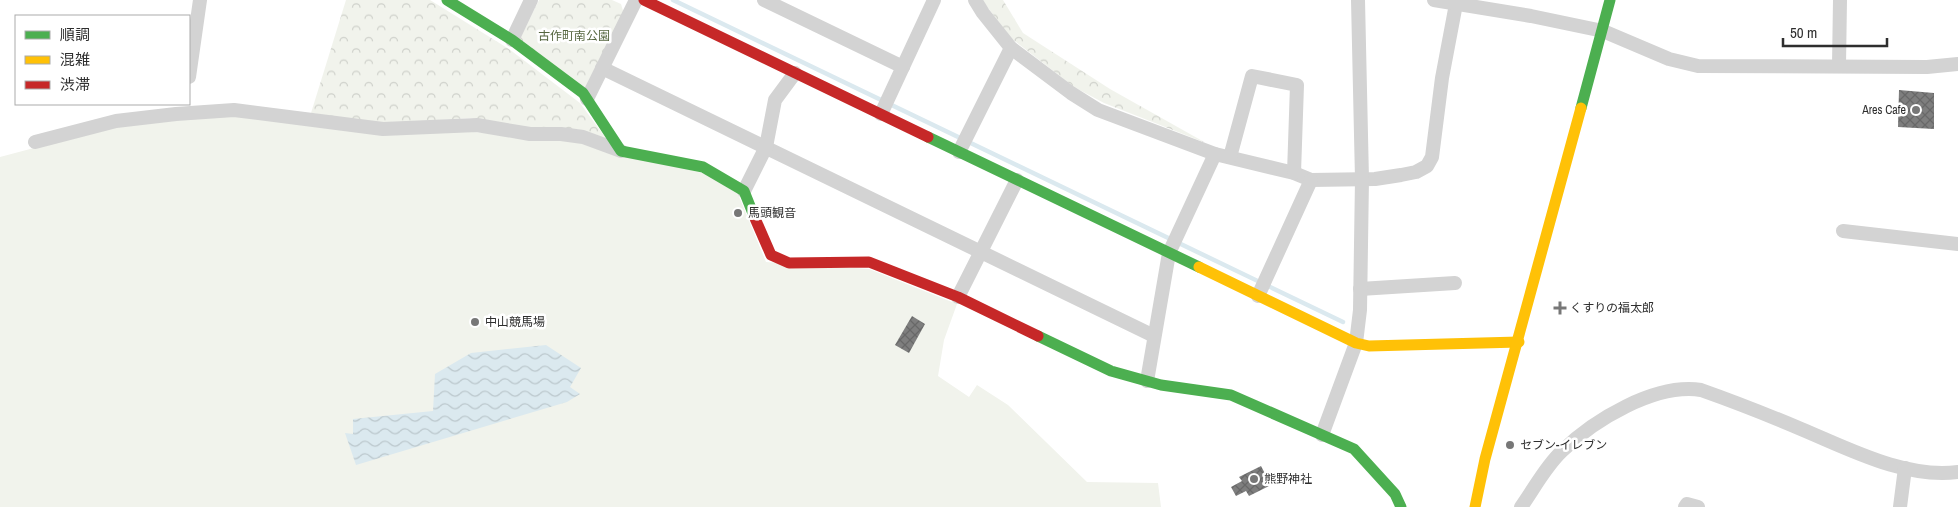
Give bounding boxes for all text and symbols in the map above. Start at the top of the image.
legend [15,15,190,105]
scale bar [1783,15,1887,47]
text: 50 m [1790,22,1817,43]
text: 順調 [60,24,90,45]
park label: 古作町南公園 [538,28,610,44]
text: 混雑 [60,49,90,70]
text: 渋滞 [60,74,90,95]
place label: Ares Cafe [1861,102,1906,118]
marker: Ares Cafe [1910,104,1922,116]
place label: 馬頭観音 [748,205,796,221]
marker: 馬頭観音 [732,207,744,219]
place label: くすりの福太郎 [1570,300,1654,316]
marker: くすりの福太郎 [1554,302,1566,314]
place label: 中山競馬場 [485,314,545,330]
marker: 中山競馬場 [469,316,481,328]
place label: セブン-イレブン [1520,437,1607,453]
marker: セブン-イレブン [1504,439,1516,451]
place label: 熊野神社 [1264,471,1312,487]
marker: 熊野神社 [1248,473,1260,485]

